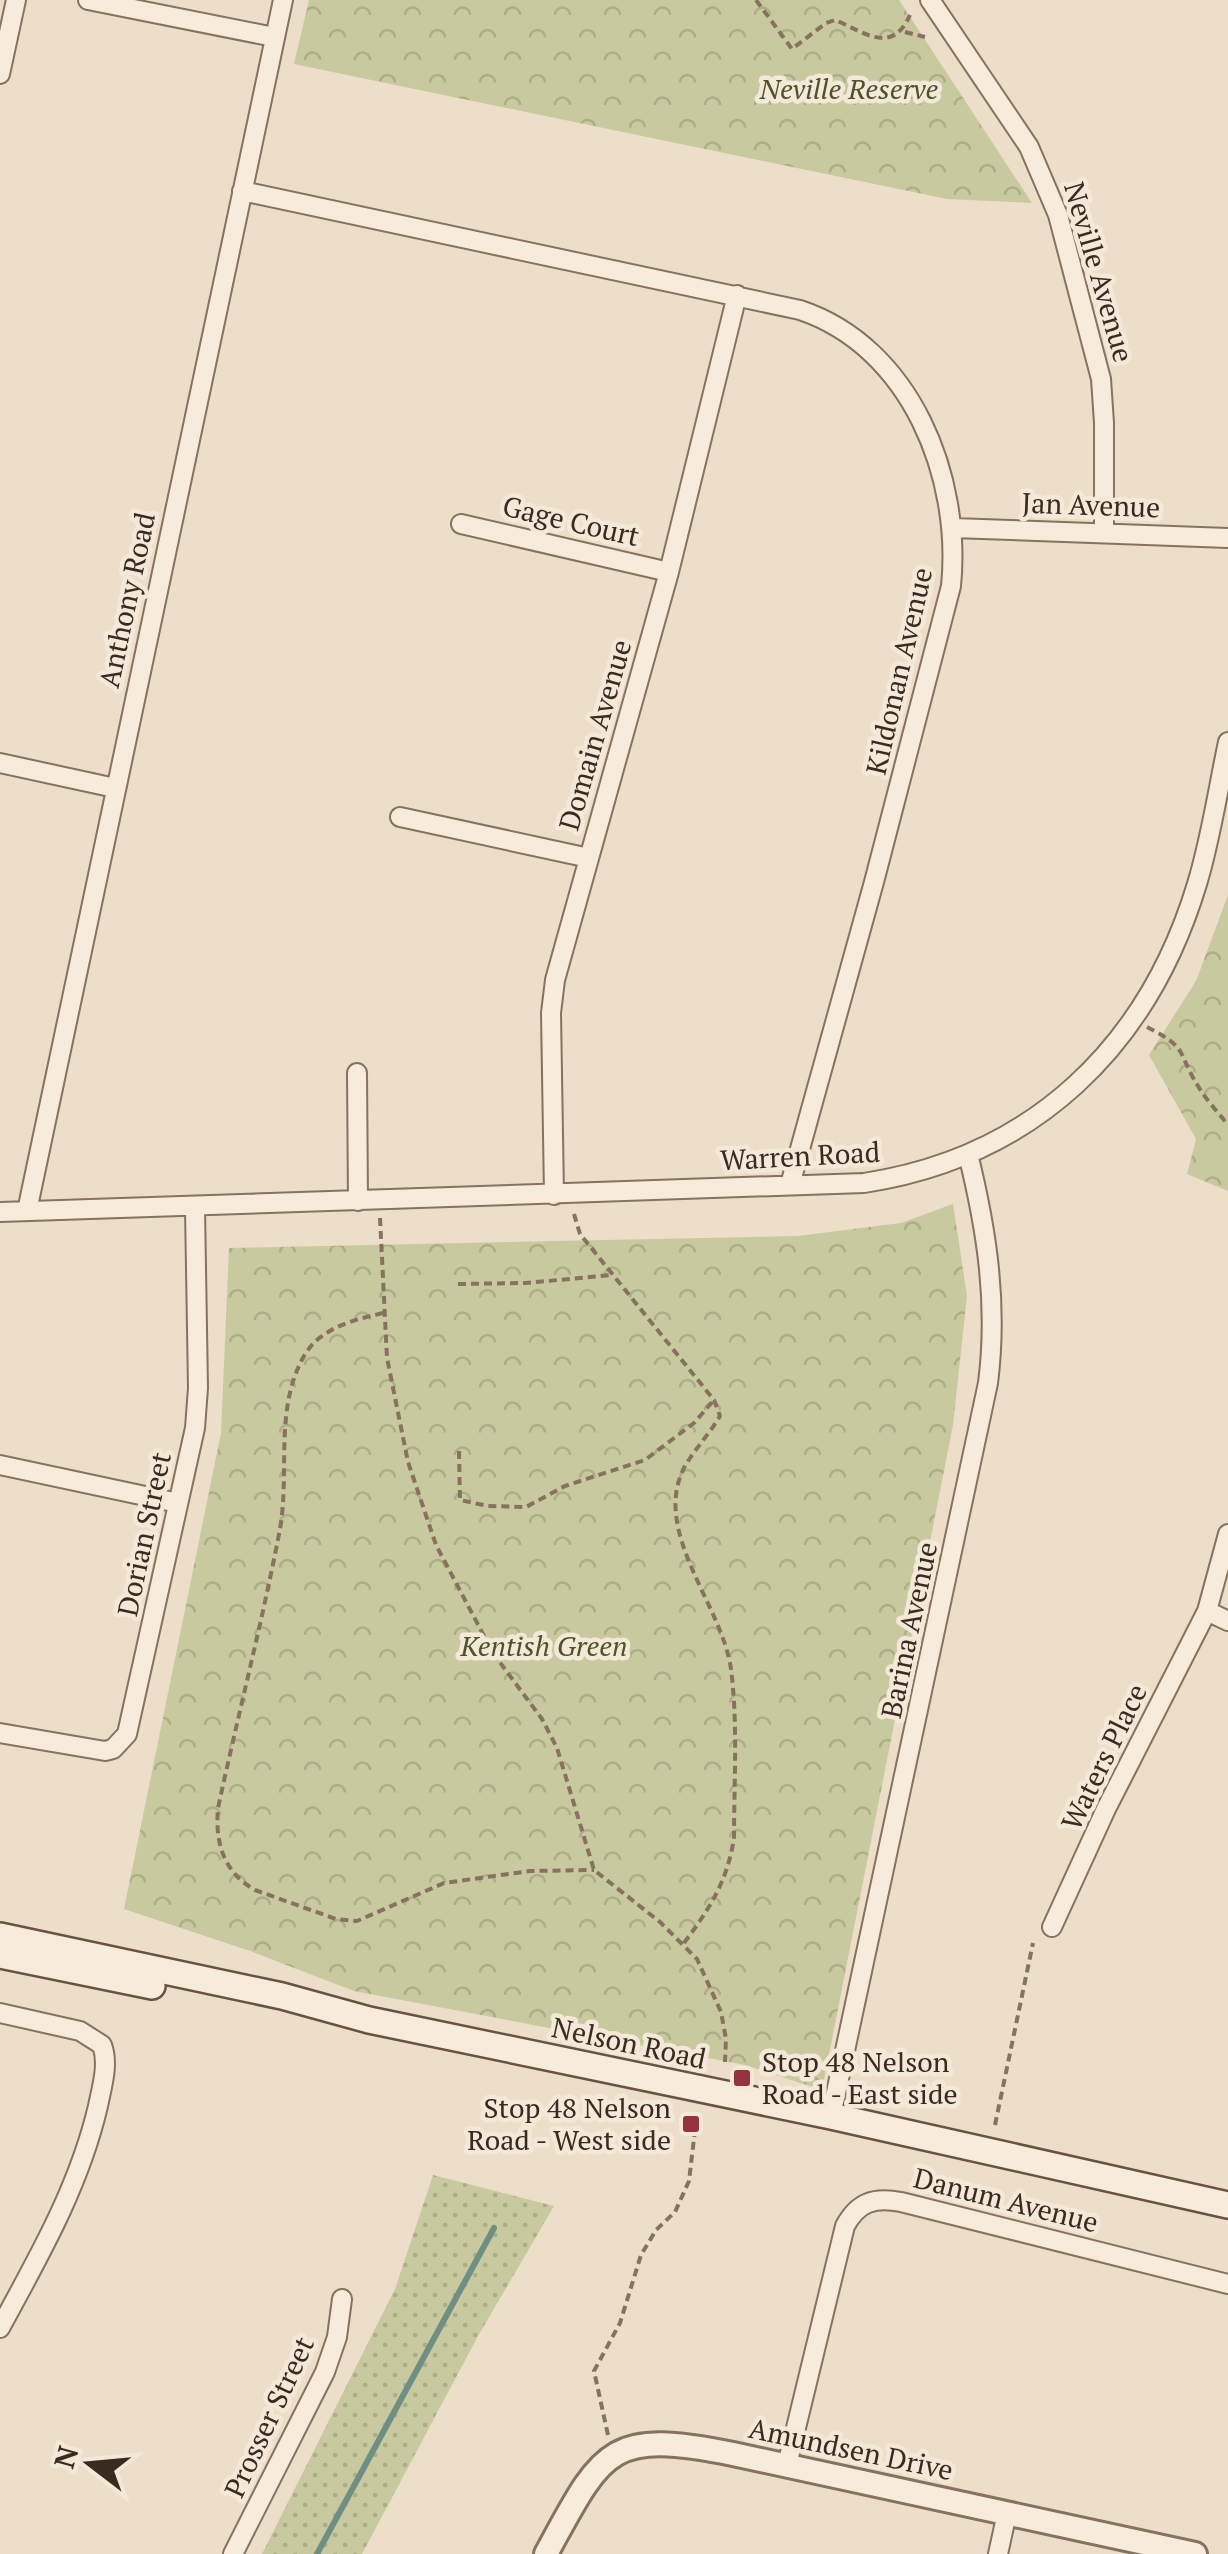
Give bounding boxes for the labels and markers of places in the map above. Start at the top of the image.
place label: Stop 48 Nelson Road - East side [762,2043,958,2112]
marker: Stop 48 Nelson Road - East side [731,2067,753,2089]
place label: Stop 48 Nelson Road - West side [467,2089,671,2158]
marker: Stop 48 Nelson Road - West side [680,2113,702,2135]

